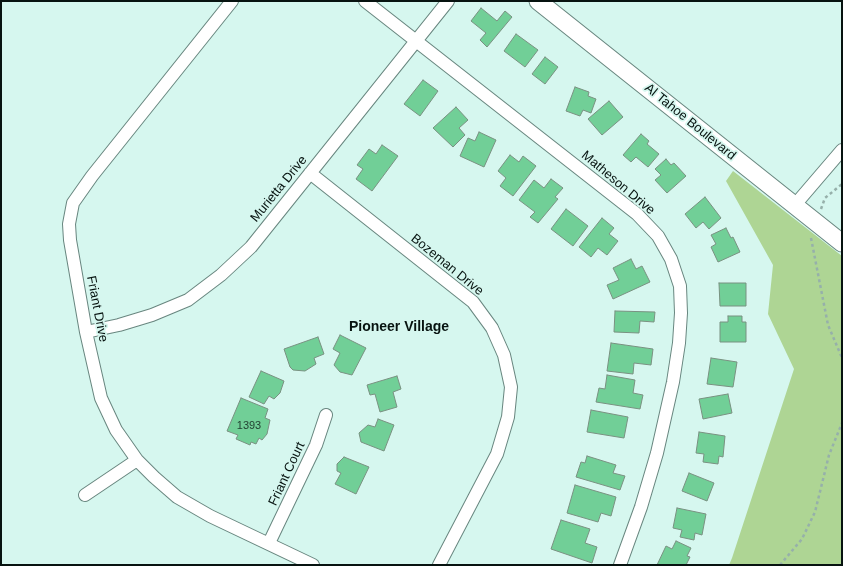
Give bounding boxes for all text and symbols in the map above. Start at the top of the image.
street label: Al Tahoe Boulevard [641,80,739,164]
street label: Matheson Drive [578,148,658,218]
street label: Murietta Drive [247,153,311,225]
street label: Bozeman Drive [408,231,486,299]
street label: Friant Drive [83,275,111,343]
district label: Pioneer Village [349,319,449,335]
house number: 1393 [237,419,261,433]
street label: Friant Court [265,440,309,508]

